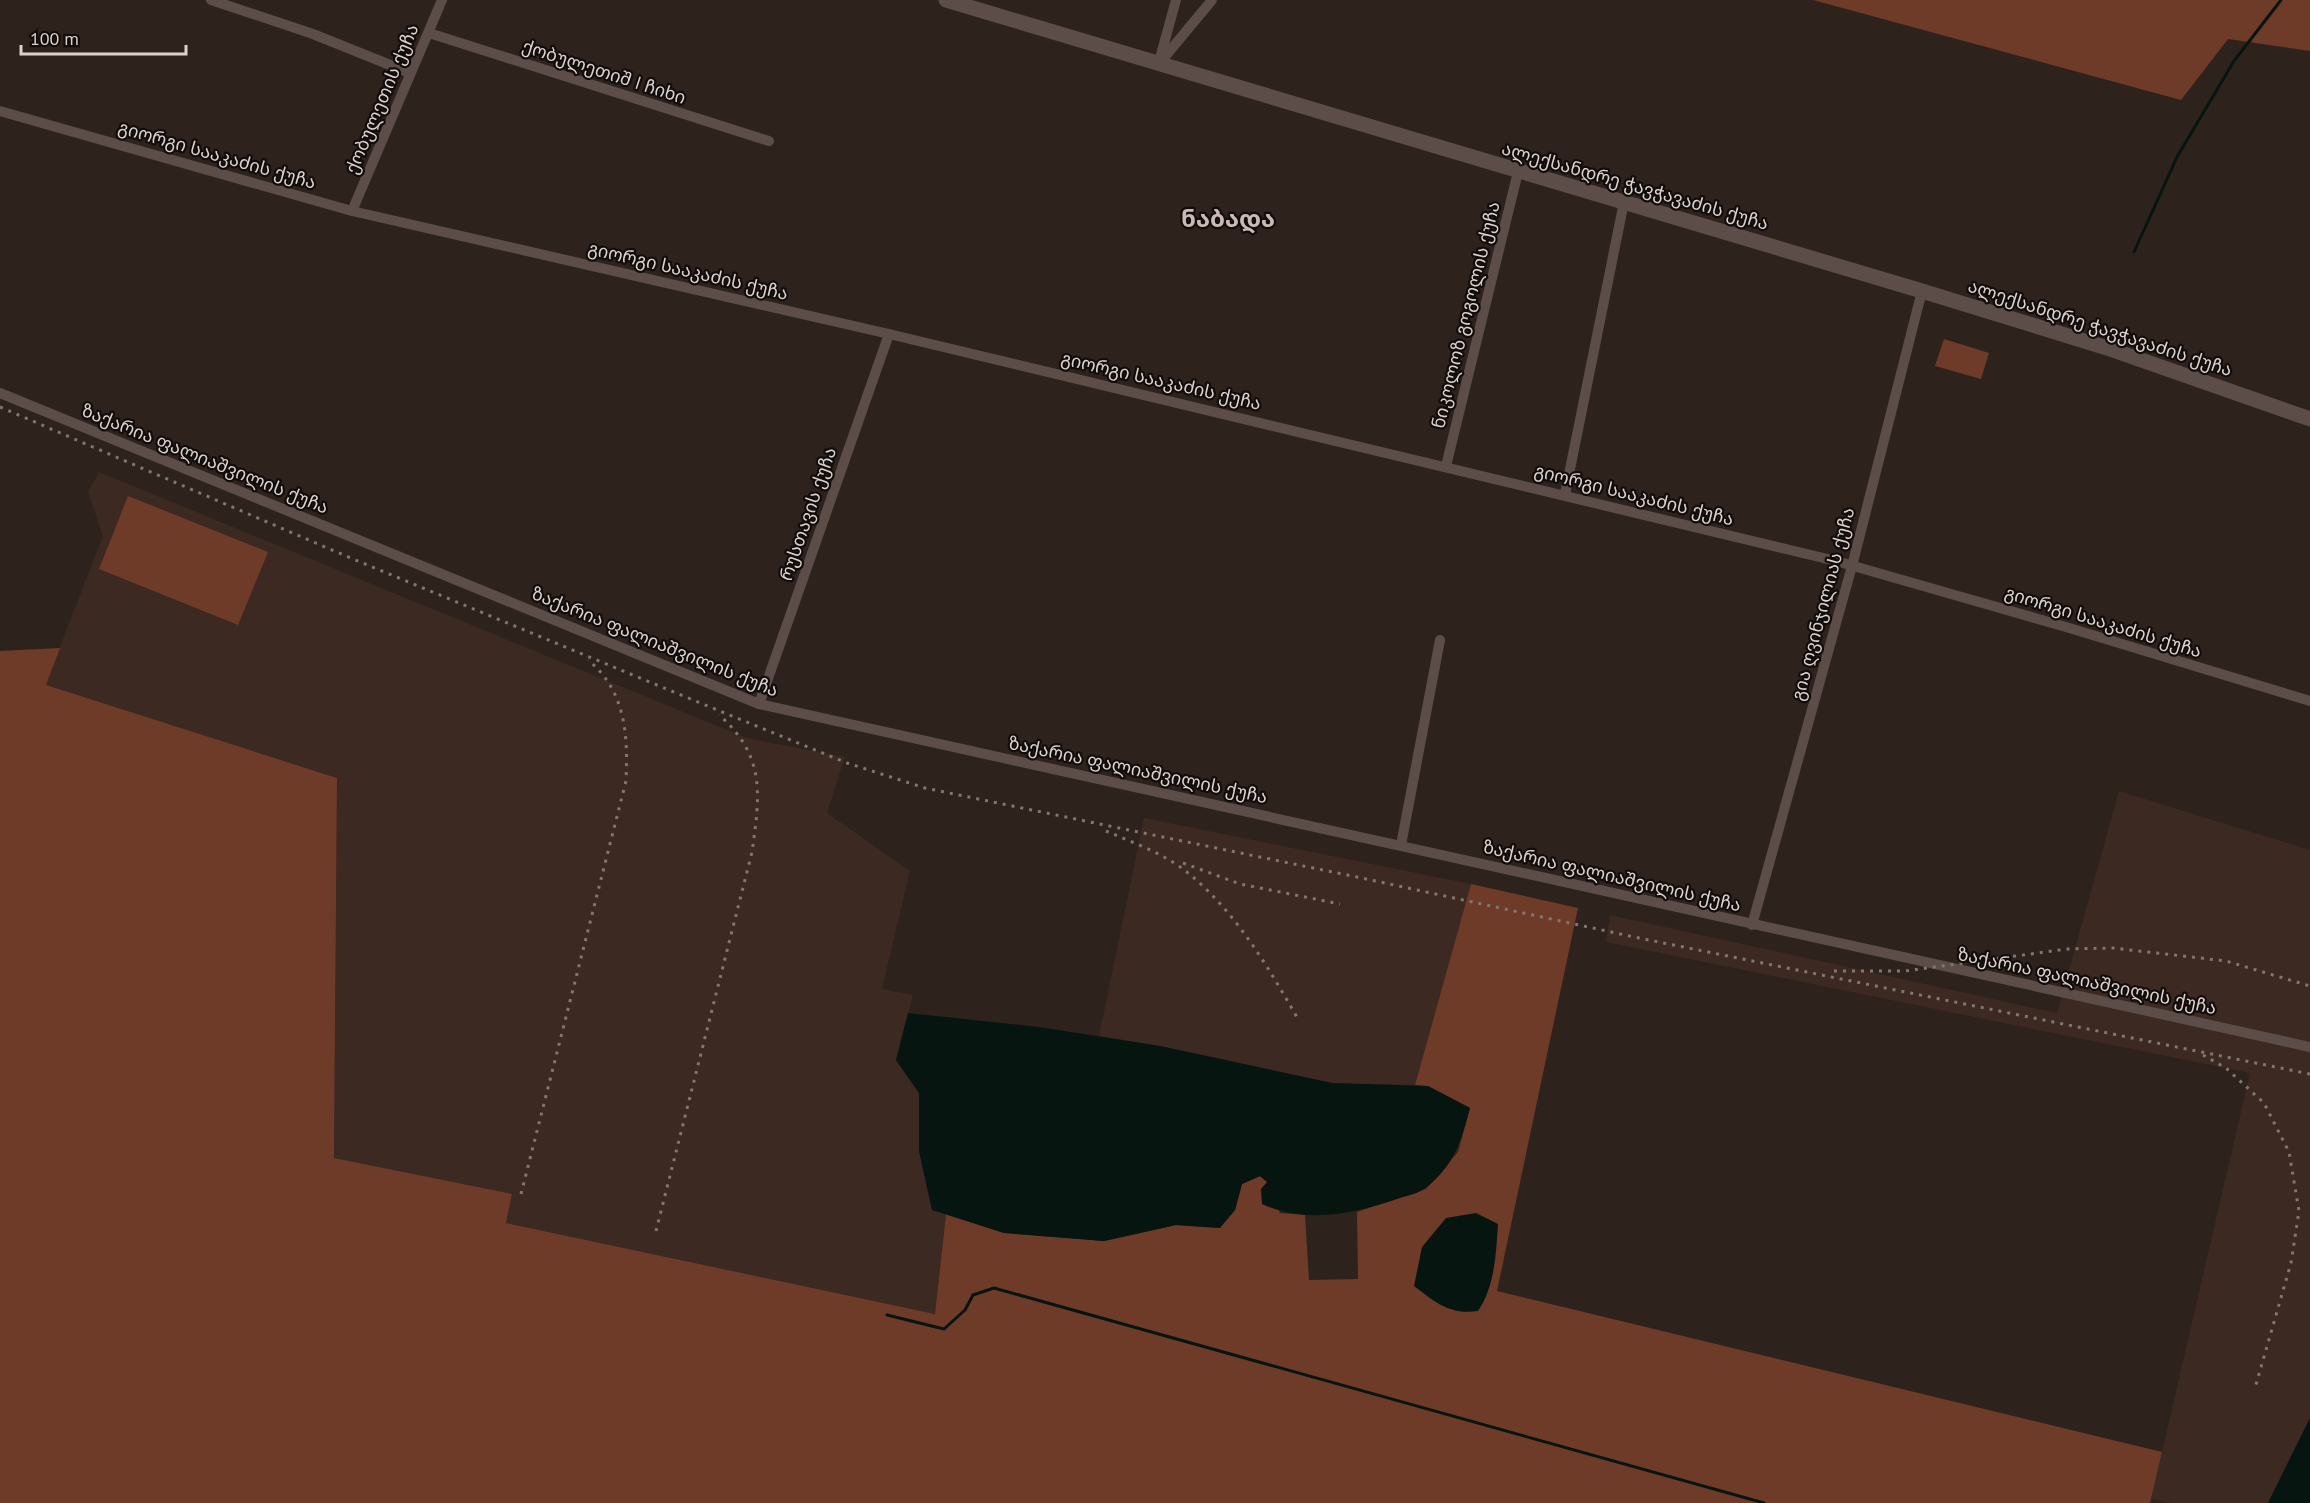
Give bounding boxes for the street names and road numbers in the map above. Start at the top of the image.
street label: ქობულეთის ქუჩა [340,20,424,177]
street label: ქობულეთიშ I ჩიხი [519,34,689,109]
street label: გიორგი სააკაძის ქუჩა [116,115,319,194]
street label: ალექსანდრე ჭავჭავაძის ქუჩა [1499,136,1771,235]
street label: ნიკოლოზ გოგოლის ქუჩა [1426,199,1505,431]
street label: გიორგი სააკაძის ქუჩა [586,236,790,305]
street label: ალექსანდრე ჭავჭავაძის ქუჩა [1965,274,2235,381]
street label: გიორგი სააკაძის ქუჩა [1059,346,1263,415]
street label: ზაქარია ფალიაშვილის ქუჩა [78,398,332,519]
street label: რუსთავის ქუჩა [774,444,841,584]
street label: გიორგი სააკაძის ქუჩა [1532,459,1736,530]
street label: გია ღვინჯილიას ქუჩა [1786,505,1859,703]
street label: ზაქარია ფალიაშვილის ქუჩა [528,581,782,702]
street label: გიორგი სააკაძის ქუჩა [2002,581,2204,662]
street label: ზაქარია ფალიაშვილის ქუჩა [1006,731,1270,808]
street label: ზაქარია ფალიაშვილის ქუჩა [1481,835,1743,916]
street label: ზაქარია ფალიაშვილის ქუჩა [1955,942,2219,1019]

